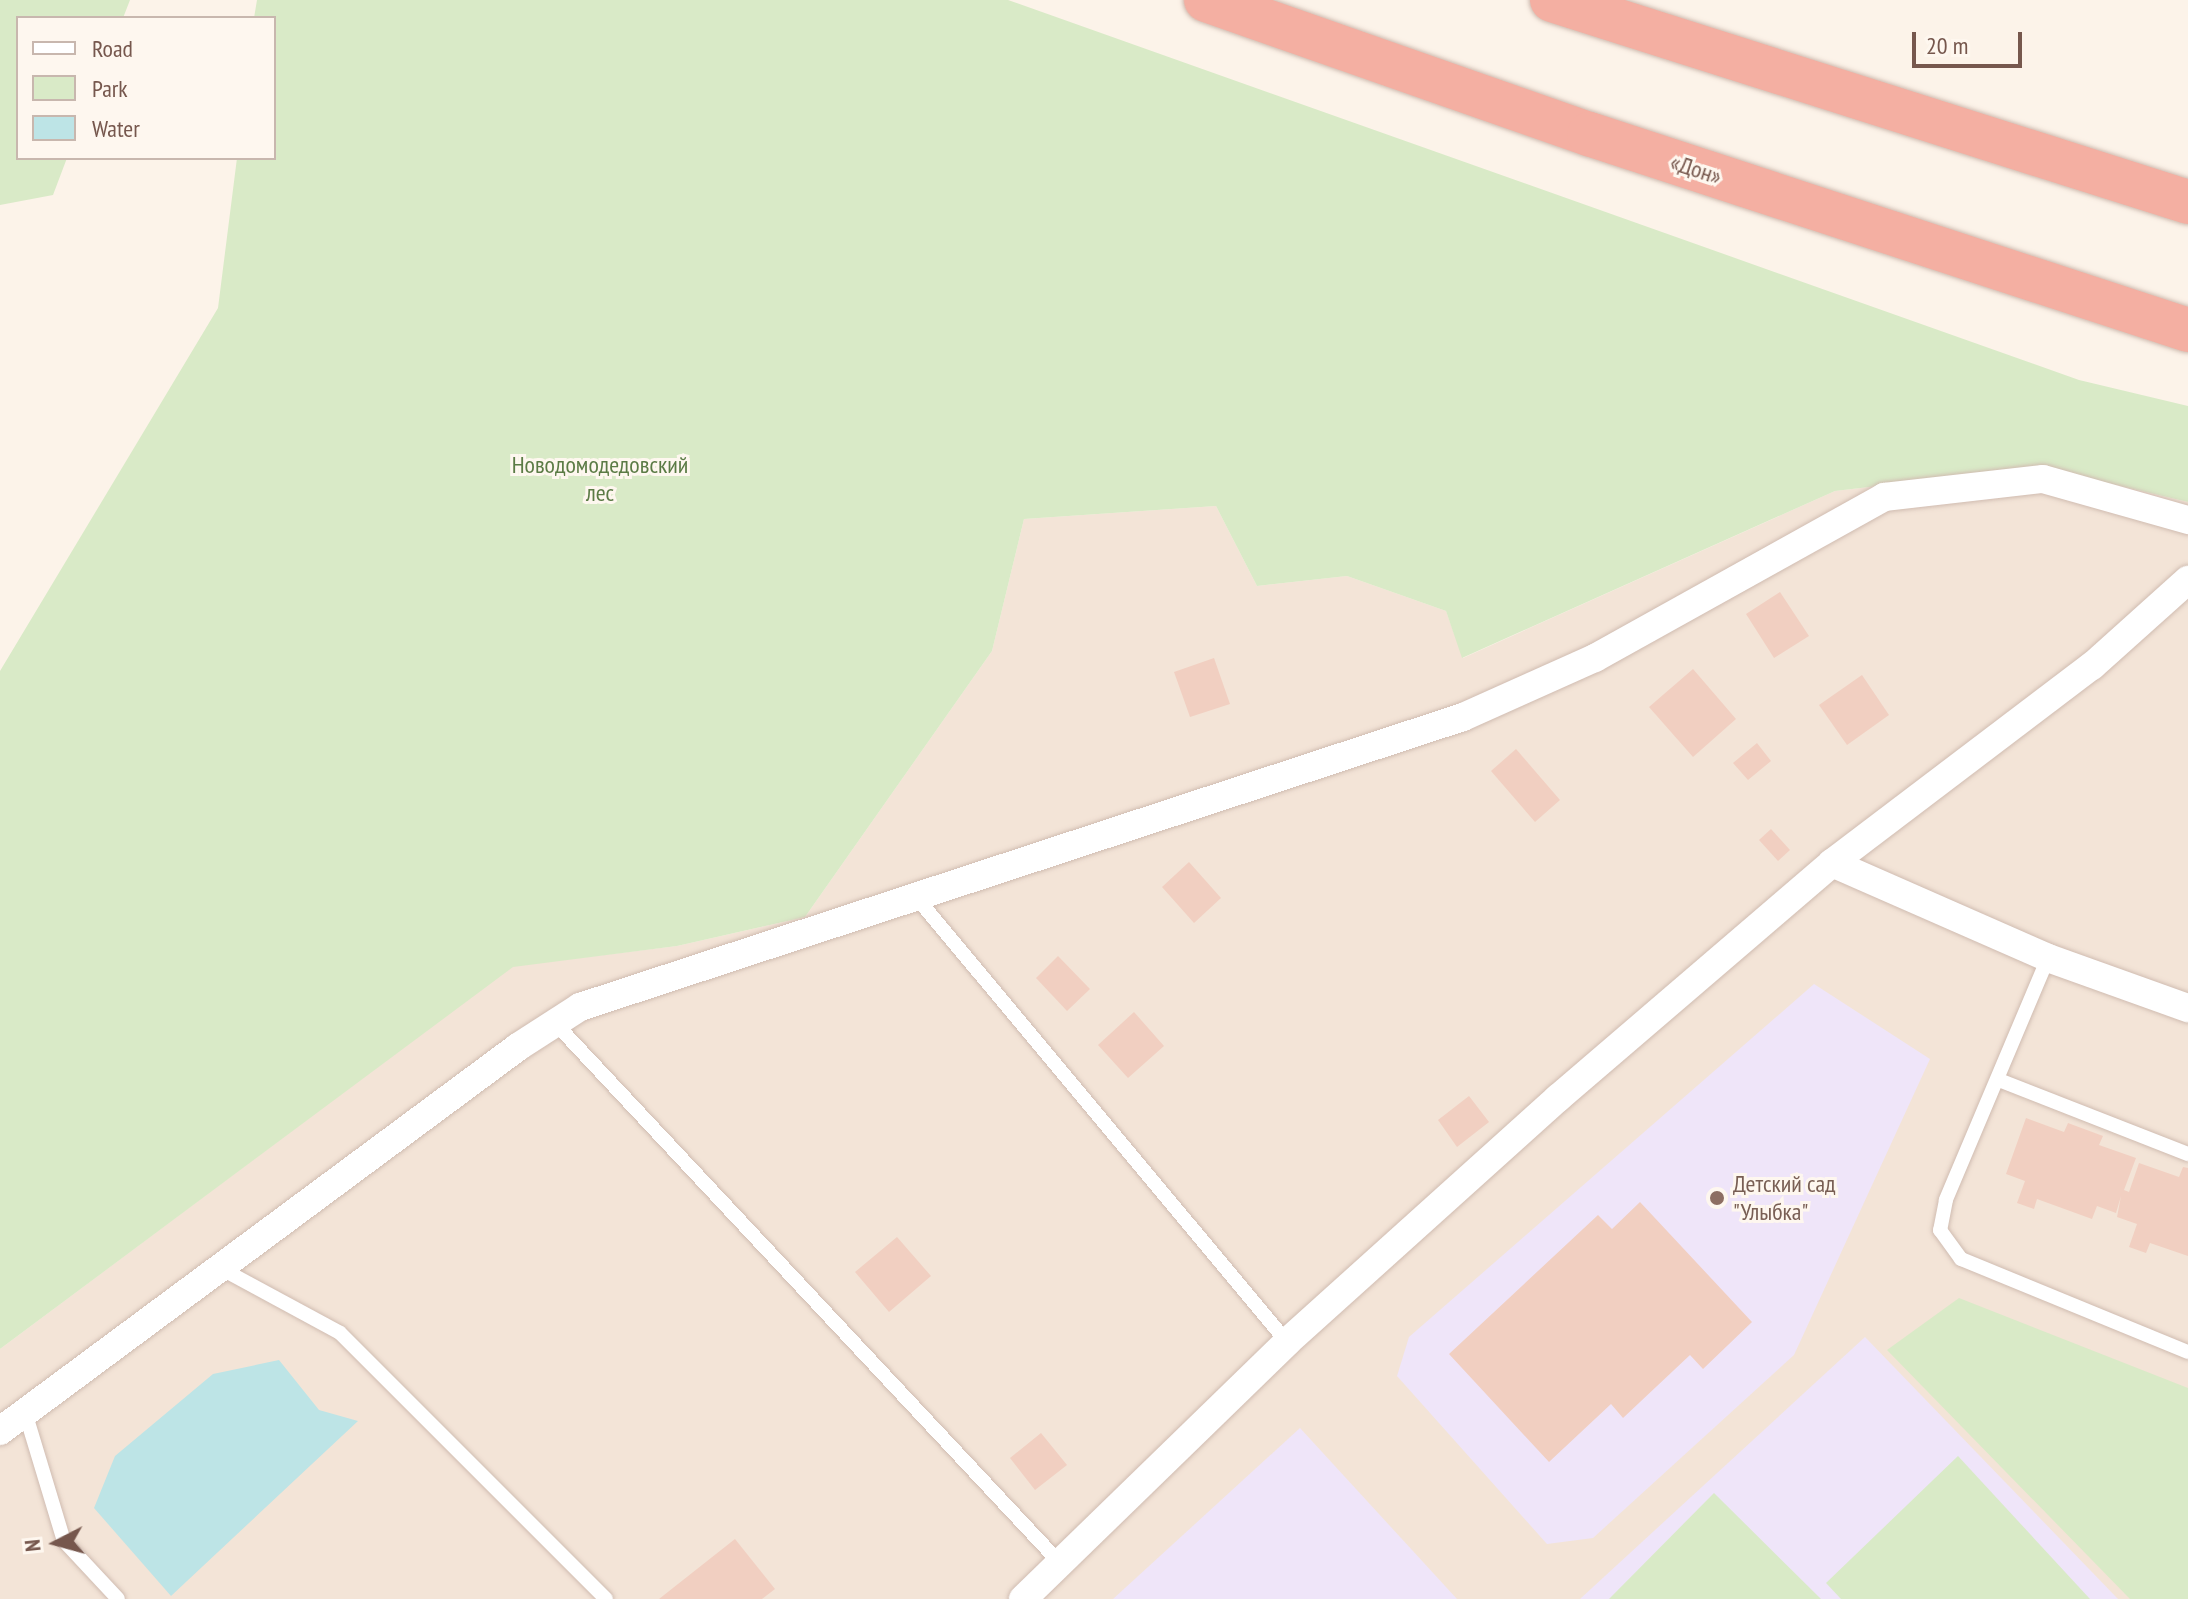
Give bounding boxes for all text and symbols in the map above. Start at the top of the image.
legend [16,16,276,160]
scale bar [1916,16,2026,66]
text: 20 m [1926,30,1968,61]
text: Road [92,33,133,64]
text: Park [92,73,128,104]
text: Water [92,113,140,144]
street label: «Дон» [1667,147,1725,191]
park label: Новодомодедовский лес [512,451,688,507]
place label: Детский сад "Улыбка" [1733,1170,1836,1226]
marker: Детский сад "Улыбка" [1708,1189,1726,1207]
north arrow [16,1503,96,1583]
text: N [18,1538,47,1553]

